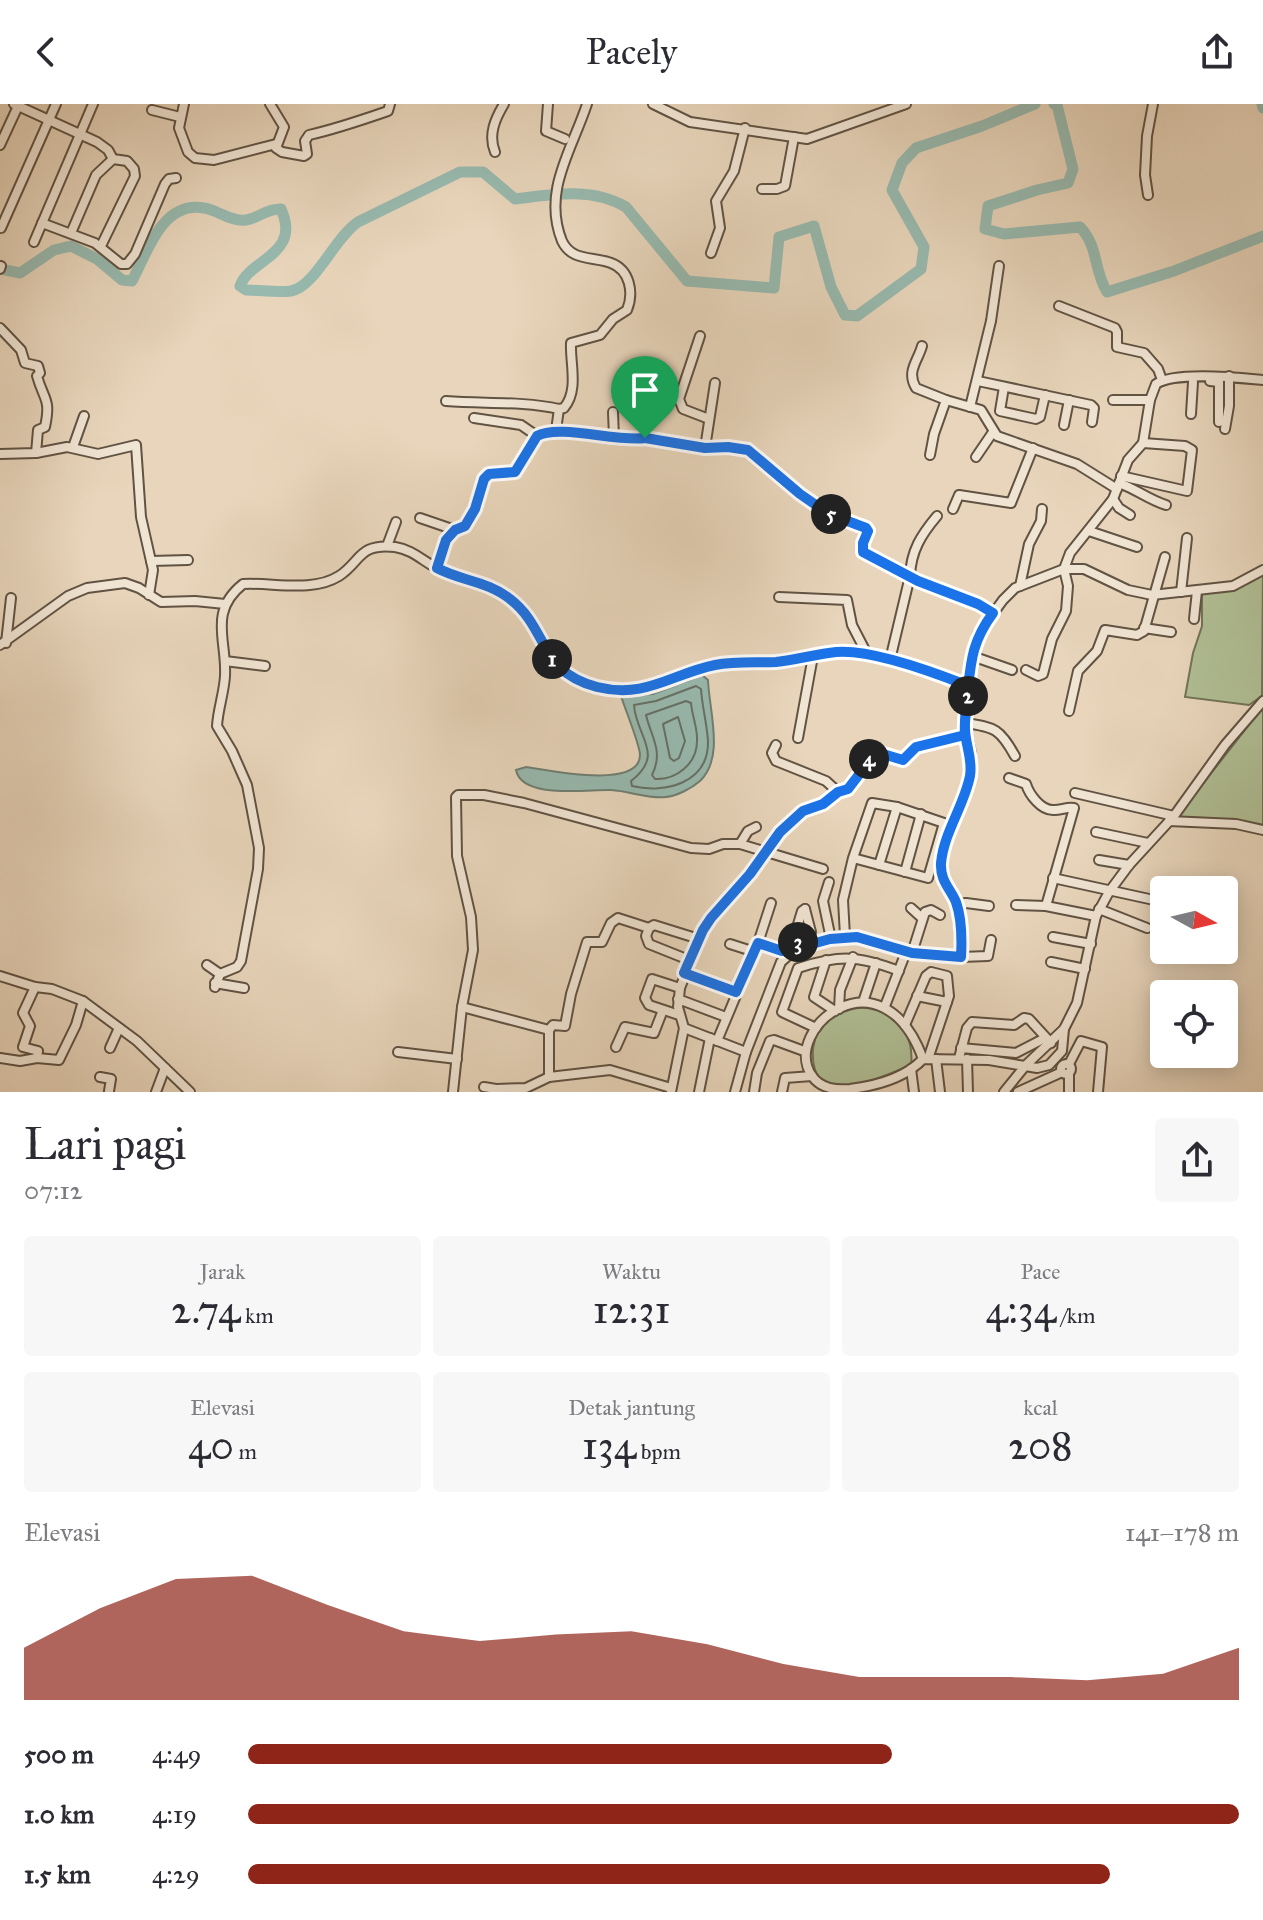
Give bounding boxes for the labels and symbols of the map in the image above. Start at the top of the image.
pin [611,356,679,438]
pin: 5 [811,494,851,534]
pin: 1 [532,639,572,679]
pin: 2 [948,676,988,716]
pin: 4 [849,739,889,779]
north arrow [1150,876,1238,964]
pin: 3 [778,922,818,962]

